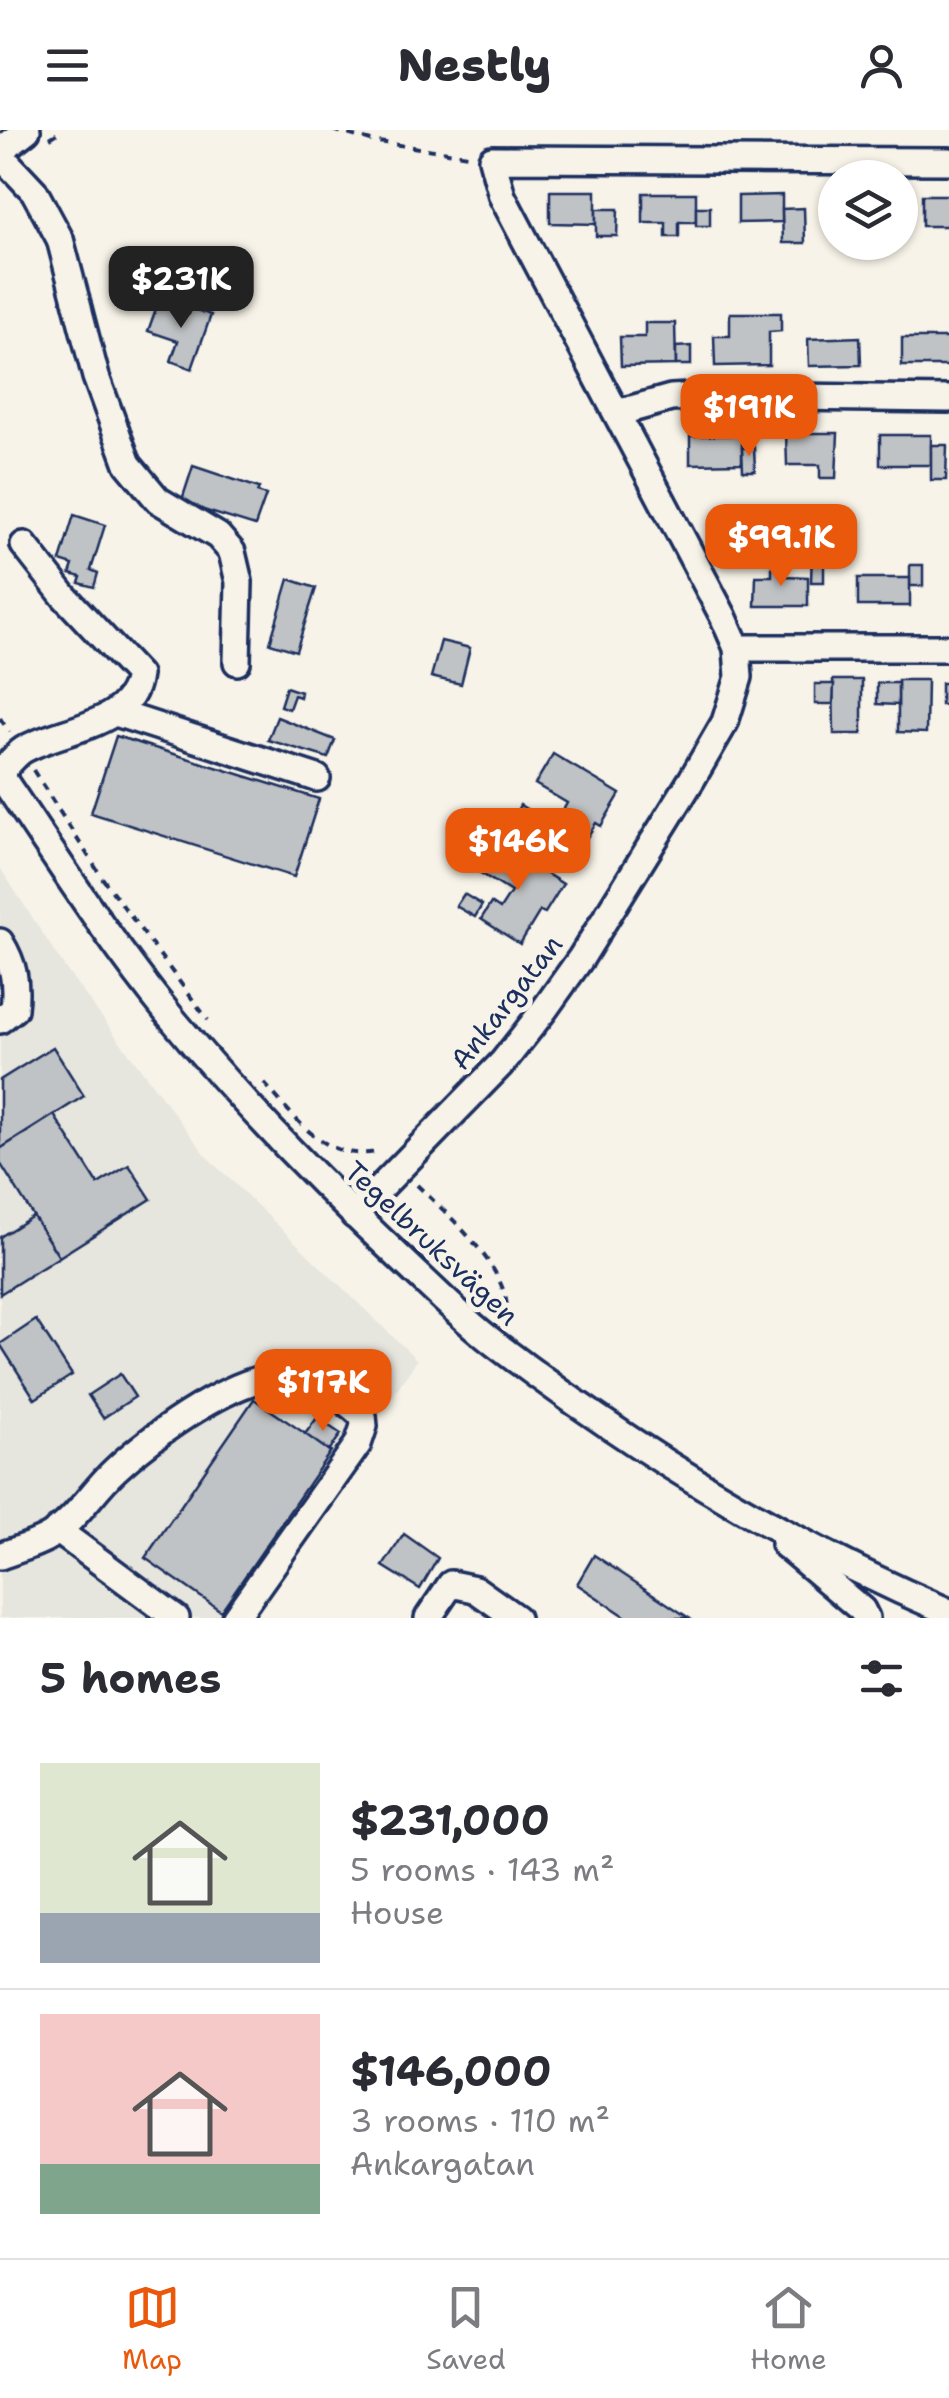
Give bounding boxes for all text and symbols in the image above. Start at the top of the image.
text: Nestly [398,35,551,95]
icon: menu [40,38,95,93]
icon: person [854,38,909,93]
map controls [818,160,918,260]
button: layers [818,160,918,260]
pin: $231K [111,246,251,331]
text: $231K [131,257,231,300]
pin: $191K [679,374,819,459]
text: $191K [703,385,795,428]
pin: $99.1K [700,504,862,589]
text: $99.1K [727,515,835,558]
pin: $146K [448,808,588,893]
text: $146K [467,819,569,862]
street label: Ankargatan [441,927,571,1077]
street label: Tegelbruksvägen [337,1152,527,1334]
pin: $117K [253,1349,393,1434]
text: $117K [276,1360,370,1403]
text: 5 homes [40,1650,221,1706]
icon: filters [854,1651,909,1706]
text: $231,000 [350,1792,550,1848]
icon: home [120,1803,240,1923]
text: 5 rooms · 143 m² [350,1848,615,1891]
text: House [350,1891,444,1934]
text: $146,000 [350,2043,552,2099]
icon: home [120,2054,240,2174]
text: 3 rooms · 110 m² [350,2099,610,2142]
text: Ankargatan [350,2142,535,2185]
tab: Map [122,2280,182,2378]
tab: Saved [426,2280,506,2378]
tab: Home [750,2280,827,2378]

